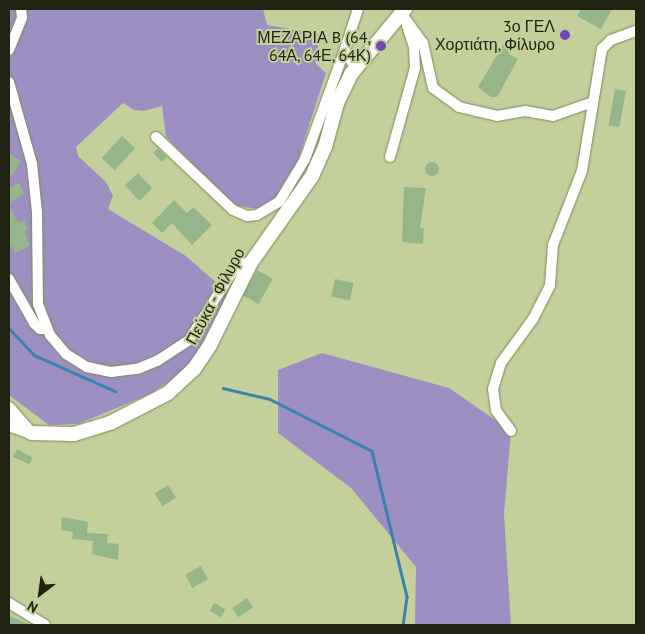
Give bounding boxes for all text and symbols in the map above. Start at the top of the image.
place label: 3ο ΓΕΛ Χορτιάτη, Φίλυρο [434,16,555,54]
place label: ΜΕΖΑΡΙΑ B (64, 64Α, 64Ε, 64Κ) [257,27,371,65]
marker: 3ο ΓΕΛ Χορτιάτη, Φίλυρο [559,29,571,41]
marker: ΜΕΖΑΡΙΑ B (64, 64Α, 64Ε, 64Κ) [375,40,387,52]
street label: Πεύκα - Φίλυρο [181,243,249,349]
north arrow [15,569,65,619]
text: N [24,597,41,617]

